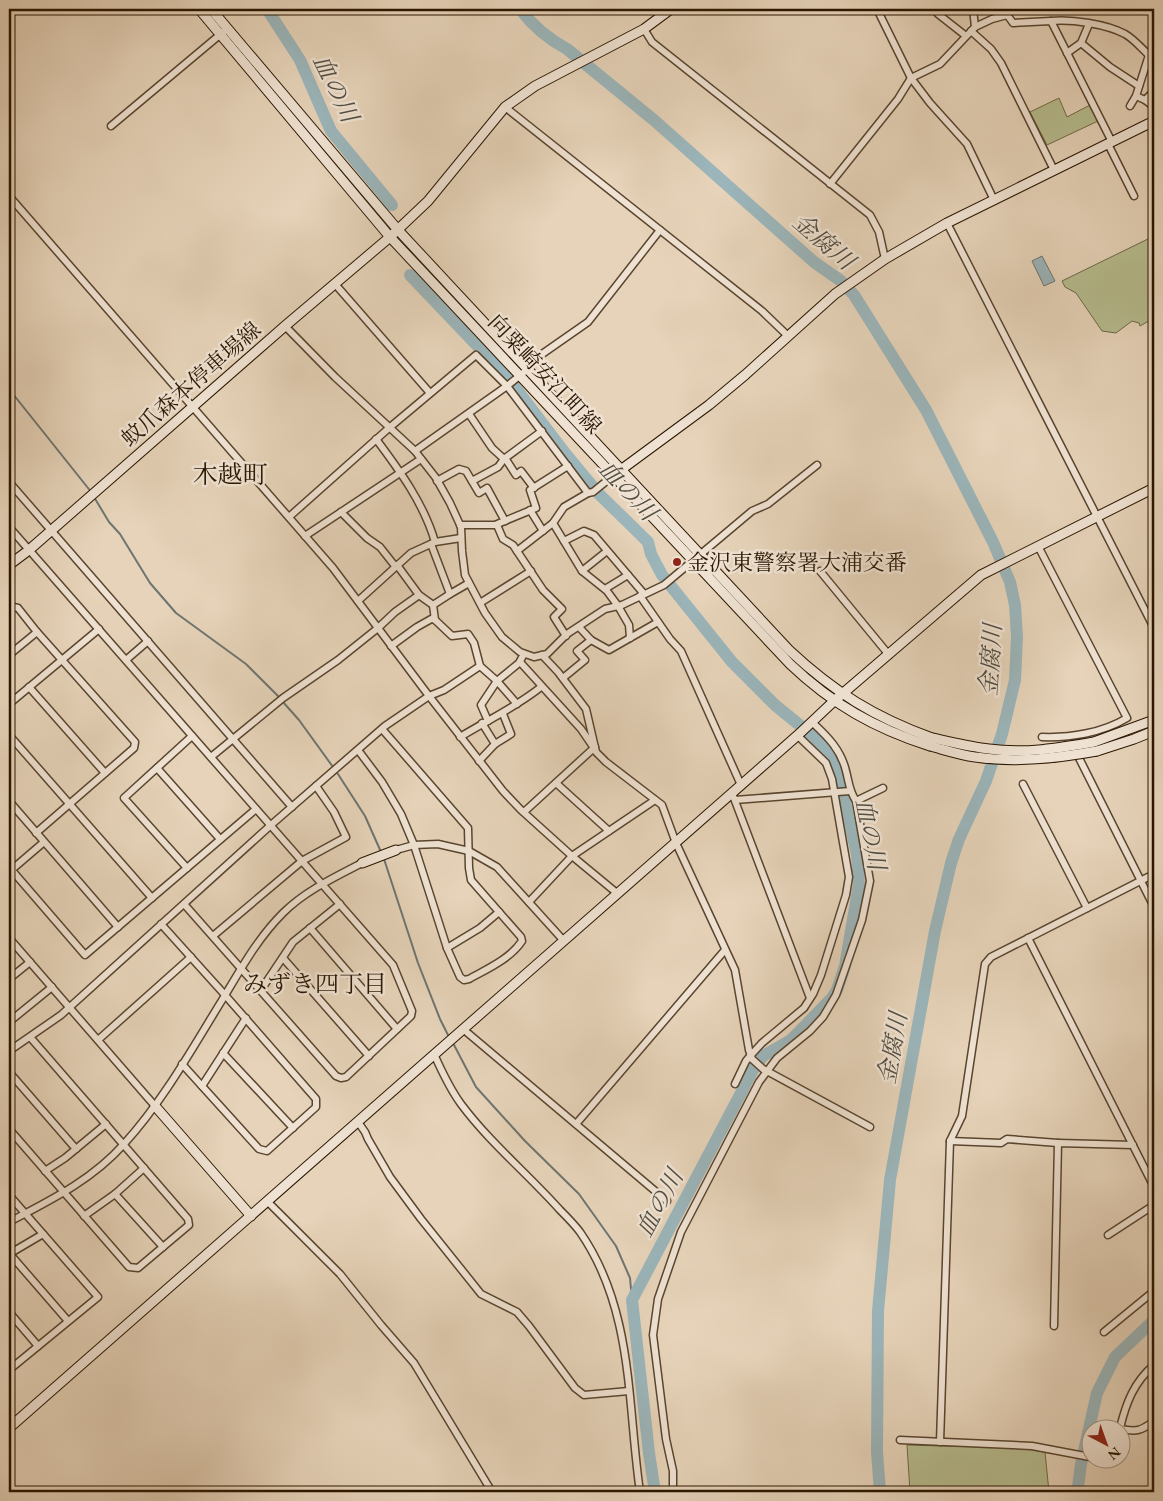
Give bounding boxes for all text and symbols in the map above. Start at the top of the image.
water label: 血の川 [306,49,367,130]
water label: 金腐川 [787,206,864,278]
street label: 向粟崎安江町線 [482,308,608,440]
street label: 蚊爪森本停車場線 [115,315,267,453]
water label: 血の川 [592,453,666,529]
district label: 木越町 [192,458,268,490]
place label: 金沢東警察署大浦交番 [687,548,907,577]
marker: 金沢東警察署大浦交番 [671,556,683,568]
water label: 金腐川 [972,620,1008,697]
water label: 血の川 [849,796,894,875]
district label: みずき四丁目 [243,968,387,999]
water label: 金腐川 [870,1007,914,1086]
water label: 血の川 [628,1161,691,1242]
north arrow [1080,1418,1130,1468]
text: N [1104,1443,1125,1465]

